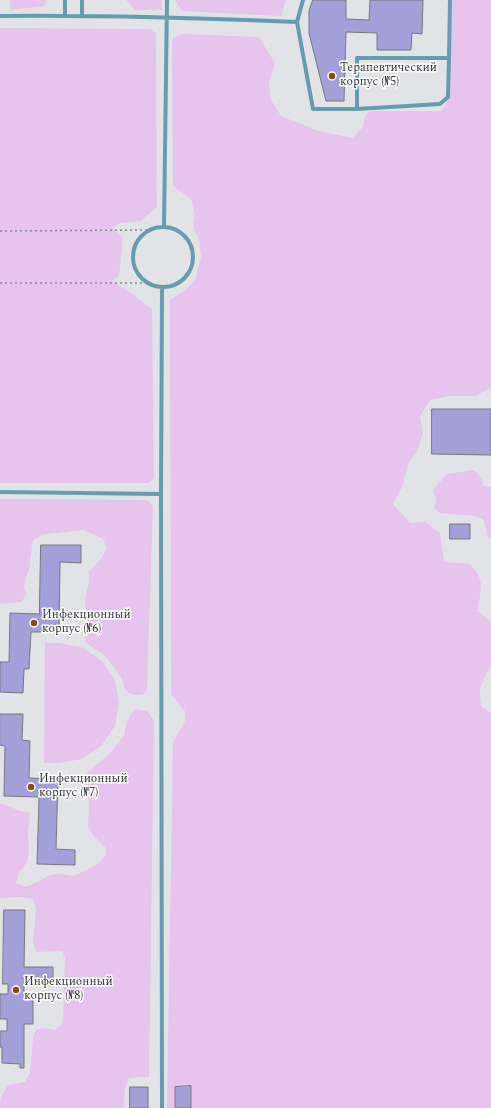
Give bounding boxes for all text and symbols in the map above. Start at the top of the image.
place label: Терапевтический корпус (№5) [340,62,437,90]
marker: Терапевтический корпус (№5) [327,71,337,81]
place label: Инфекционный корпус (№6) [42,609,131,637]
marker: Инфекционный корпус (№6) [29,618,39,628]
place label: Инфекционный корпус (№7) [39,773,128,801]
marker: Инфекционный корпус (№7) [26,782,36,792]
place label: Инфекционный корпус (№8) [24,976,113,1004]
marker: Инфекционный корпус (№8) [11,985,21,995]

